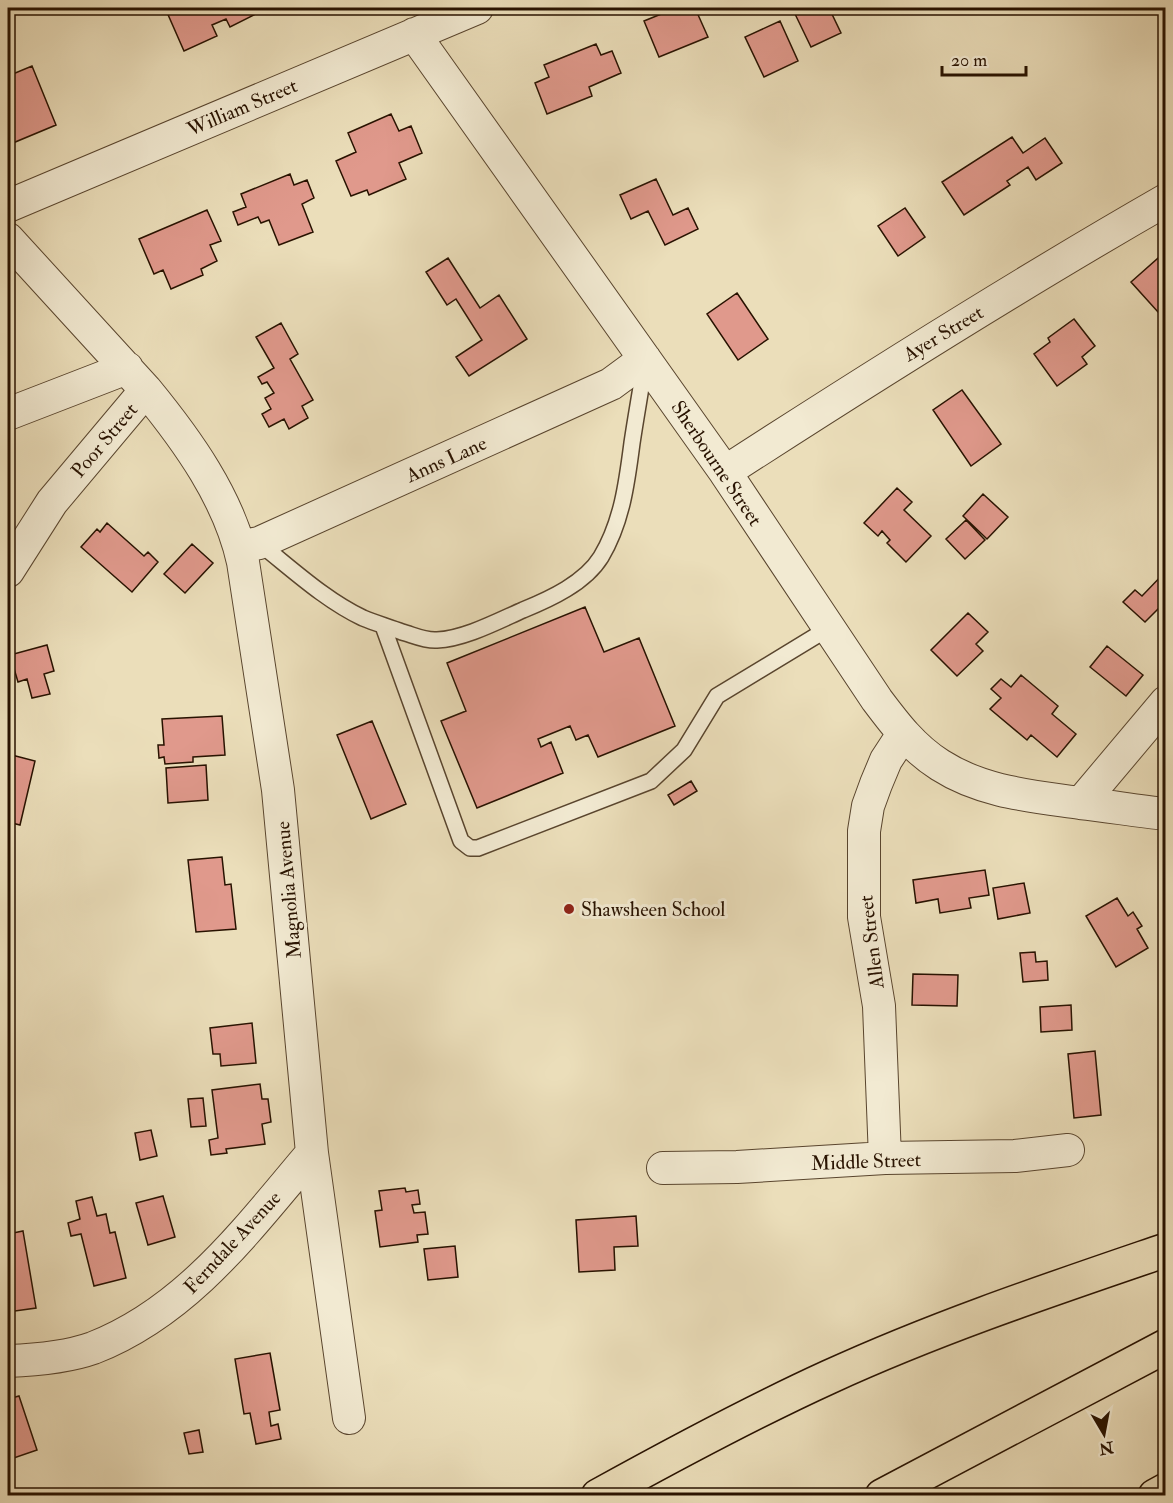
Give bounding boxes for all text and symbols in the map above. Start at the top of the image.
scale bar [942,39,1026,77]
text: 20 m [951,49,987,72]
street label: William Street [182,73,302,142]
street label: Ayer Street [898,299,988,368]
street label: Sherbourne Street [665,396,768,531]
street label: Poor Street [66,397,143,483]
street label: Anns Lane [401,431,490,489]
street label: Magnolia Avenue [270,820,307,960]
street label: Allen Street [853,893,890,991]
place label: Shawsheen School [581,897,725,922]
marker: Shawsheen School [562,902,576,916]
street label: Middle Street [811,1147,922,1176]
street label: Ferndale Avenue [178,1186,286,1299]
north arrow [1074,1404,1134,1464]
text: N [1097,1437,1116,1459]

